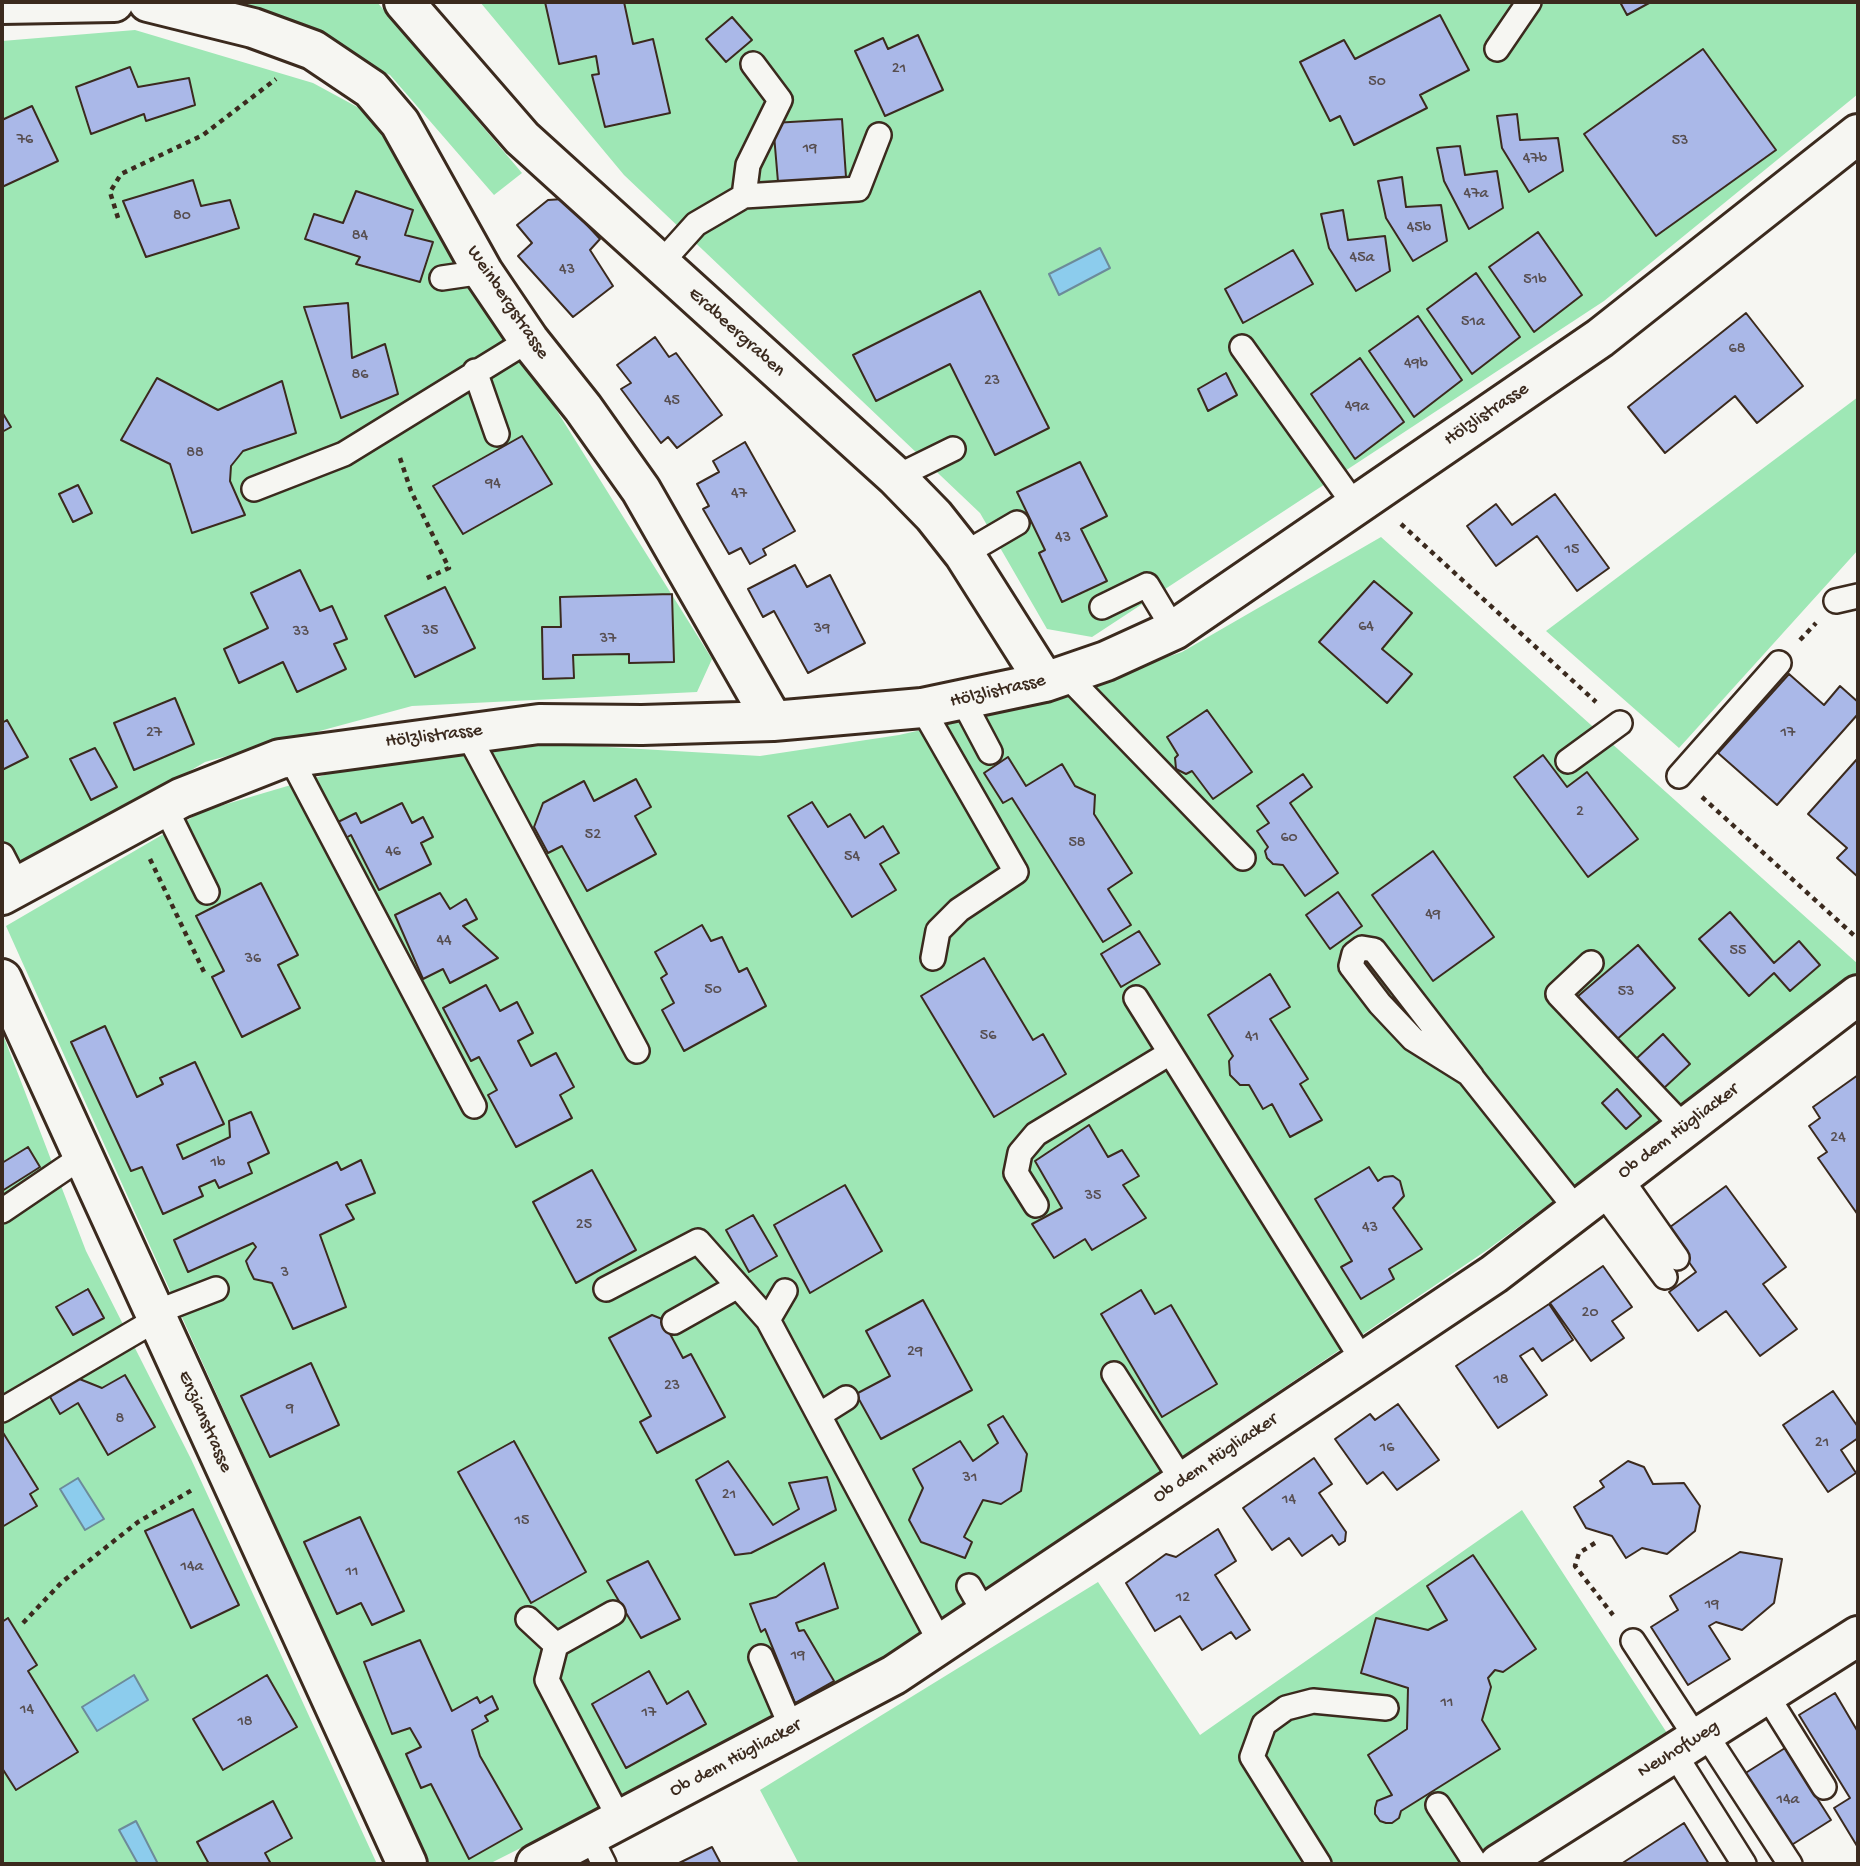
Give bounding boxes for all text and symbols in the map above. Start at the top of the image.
house number: 21 [892,60,906,80]
house number: 50 [1368,73,1386,93]
house number: 76 [17,131,33,151]
house number: 53 [1672,132,1688,152]
house number: 19 [803,140,817,160]
house number: 47b [1523,150,1547,170]
house number: 47a [1464,185,1488,205]
house number: 80 [173,207,191,227]
house number: 45b [1407,219,1431,239]
house number: 84 [352,227,368,247]
street label: Weinbergstrasse [461,242,553,364]
house number: 45a [1350,249,1374,269]
house number: 43 [559,261,575,281]
house number: 51b [1523,271,1547,291]
street label: Erdbeergraben [683,283,789,383]
house number: 51a [1461,313,1485,333]
house number: 68 [1729,340,1745,360]
house number: 49b [1404,355,1428,375]
house number: 86 [352,366,368,386]
house number: 23 [984,372,1000,392]
street label: Hölzlistrasse [1440,378,1534,452]
house number: 45 [664,392,680,412]
house number: 49a [1345,398,1369,418]
house number: 88 [186,444,204,464]
house number: 94 [485,475,501,495]
house number: 47 [731,485,747,505]
house number: 43 [1055,529,1071,549]
house number: 15 [1565,541,1579,561]
house number: 64 [1358,618,1374,638]
house number: 39 [814,620,830,640]
house number: 35 [422,622,438,642]
house number: 33 [293,623,309,643]
house number: 37 [600,630,616,650]
street label: Hölzlistrasse [948,670,1048,714]
street label: Hölzlistrasse [384,720,484,754]
house number: 27 [146,724,162,744]
house number: 17 [1781,724,1795,744]
house number: 2 [1576,803,1584,823]
house number: 52 [585,826,601,846]
house number: 60 [1280,829,1298,849]
house number: 58 [1068,834,1086,854]
house number: 46 [385,843,401,863]
house number: 54 [844,848,860,868]
house number: 49 [1425,906,1441,926]
house number: 44 [436,932,452,952]
house number: 55 [1730,942,1746,962]
house number: 36 [245,950,261,970]
house number: 50 [704,981,722,1001]
house number: 53 [1618,983,1634,1003]
house number: 56 [980,1027,996,1047]
house number: 41 [1245,1028,1259,1048]
street label: Ob dem Hügliacker [1614,1079,1744,1185]
house number: 24 [1830,1129,1846,1149]
house number: 1b [211,1154,225,1174]
house number: 35 [1085,1187,1101,1207]
house number: 25 [576,1216,592,1236]
house number: 43 [1362,1219,1378,1239]
house number: 3 [281,1264,289,1284]
house number: 20 [1582,1304,1598,1324]
house number: 29 [907,1343,923,1363]
street label: Enzianstrasse [171,1368,237,1476]
house number: 18 [1493,1371,1509,1391]
house number: 23 [664,1377,680,1397]
house number: 9 [286,1400,294,1420]
street label: Ob dem Hügliacker [1149,1409,1283,1509]
house number: 8 [116,1410,124,1430]
house number: 21 [1815,1434,1829,1454]
house number: 16 [1380,1439,1394,1459]
house number: 31 [963,1469,977,1489]
house number: 21 [722,1486,736,1506]
house number: 14 [1282,1491,1296,1511]
house number: 15 [515,1512,529,1532]
house number: 14a [181,1558,203,1578]
house number: 11 [346,1563,358,1583]
house number: 12 [1176,1589,1190,1609]
house number: 19 [1705,1596,1719,1616]
house number: 19 [791,1647,805,1667]
house number: 11 [1441,1694,1453,1714]
house number: 14 [20,1701,34,1721]
house number: 17 [642,1704,656,1724]
house number: 18 [237,1713,253,1733]
street label: Ob dem Hügliacker [666,1715,806,1803]
street label: Neuhofweg [1634,1716,1724,1784]
house number: 14a [1777,1791,1799,1811]

